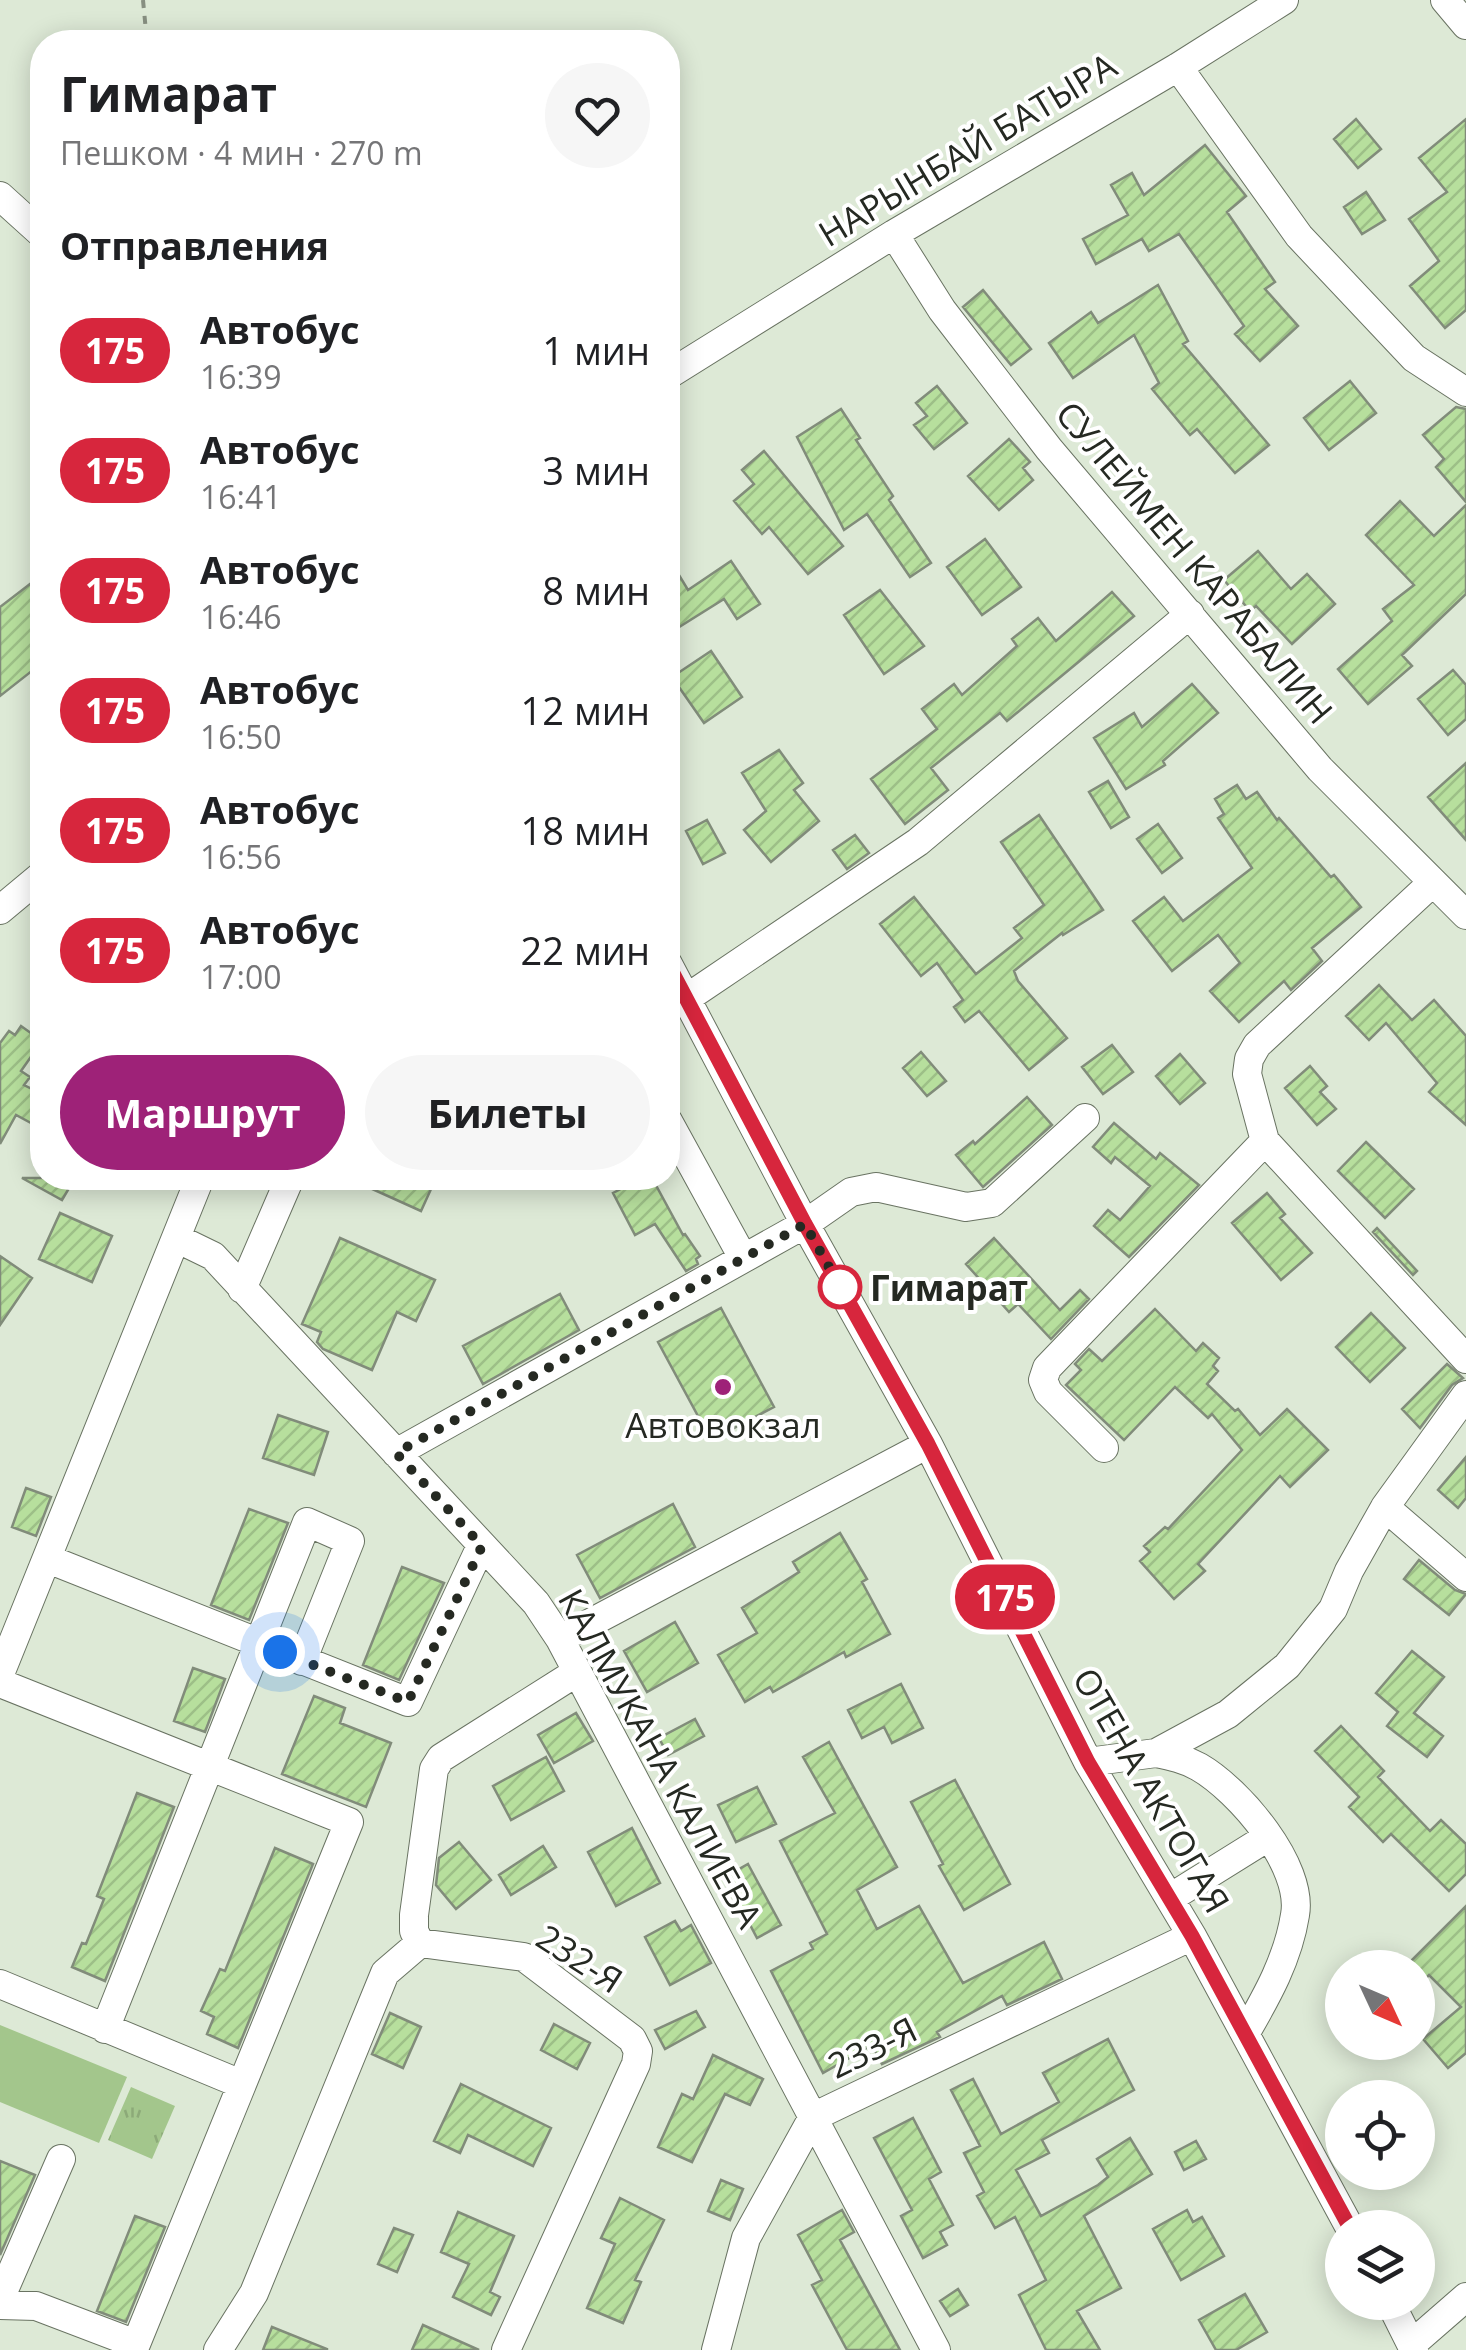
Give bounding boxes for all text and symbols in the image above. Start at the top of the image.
street label: НАРЫНБАЙ БАТЫРА [809,41,1125,257]
text: Гимарат [60,61,277,126]
button: heart [545,63,650,168]
text: Пешком · 4 мин · 270 m [60,131,423,174]
text: Отправления [60,219,329,271]
text: Автобус [200,303,359,355]
text: 1 мин [542,324,650,376]
text: 175 [85,327,145,374]
text: 16:39 [200,355,282,398]
street label: СУЛЕЙМЕН КАРАБАЛИН [1046,391,1344,733]
text: Автобус [200,423,359,475]
text: 3 мин [542,444,650,496]
text: 175 [85,447,145,494]
text: 16:41 [200,475,282,518]
text: Автобус [200,543,359,595]
text: 8 мин [542,564,650,616]
text: 175 [85,567,145,614]
text: 16:46 [200,595,282,638]
text: Автобус [200,663,359,715]
text: 12 мин [521,684,650,736]
text: 175 [85,687,145,734]
text: 16:50 [200,715,282,758]
text: Автобус [200,783,359,835]
text: 18 мин [521,804,650,856]
text: 175 [85,807,145,854]
text: 16:56 [200,835,282,878]
text: Автобус [200,903,359,955]
text: 22 мин [521,924,650,976]
text: 175 [85,927,145,974]
text: 17:00 [200,955,282,998]
button: Маршрут [60,1055,345,1170]
button: Билеты [365,1055,650,1170]
place label: Гимарат [870,1264,1028,1311]
marker: Гимарат [819,1266,861,1308]
marker: Автовокзал [712,1376,734,1398]
place label: Автовокзал [625,1401,821,1448]
line badge: 175 [948,1564,1062,1630]
text: 175 [975,1574,1035,1621]
street label: КАЛМУКАНА КАЛИЕВА [548,1580,774,1937]
your location [255,1627,305,1677]
street label: ОТЕНА АКТОГАЯ [1063,1659,1241,1921]
street label: 232-Я [528,1913,632,2003]
north arrow [1325,1950,1435,2060]
map controls [1325,1950,1435,2320]
street label: 233-Я [820,2005,924,2089]
button: locate [1325,2080,1435,2190]
button: layers [1325,2210,1435,2320]

